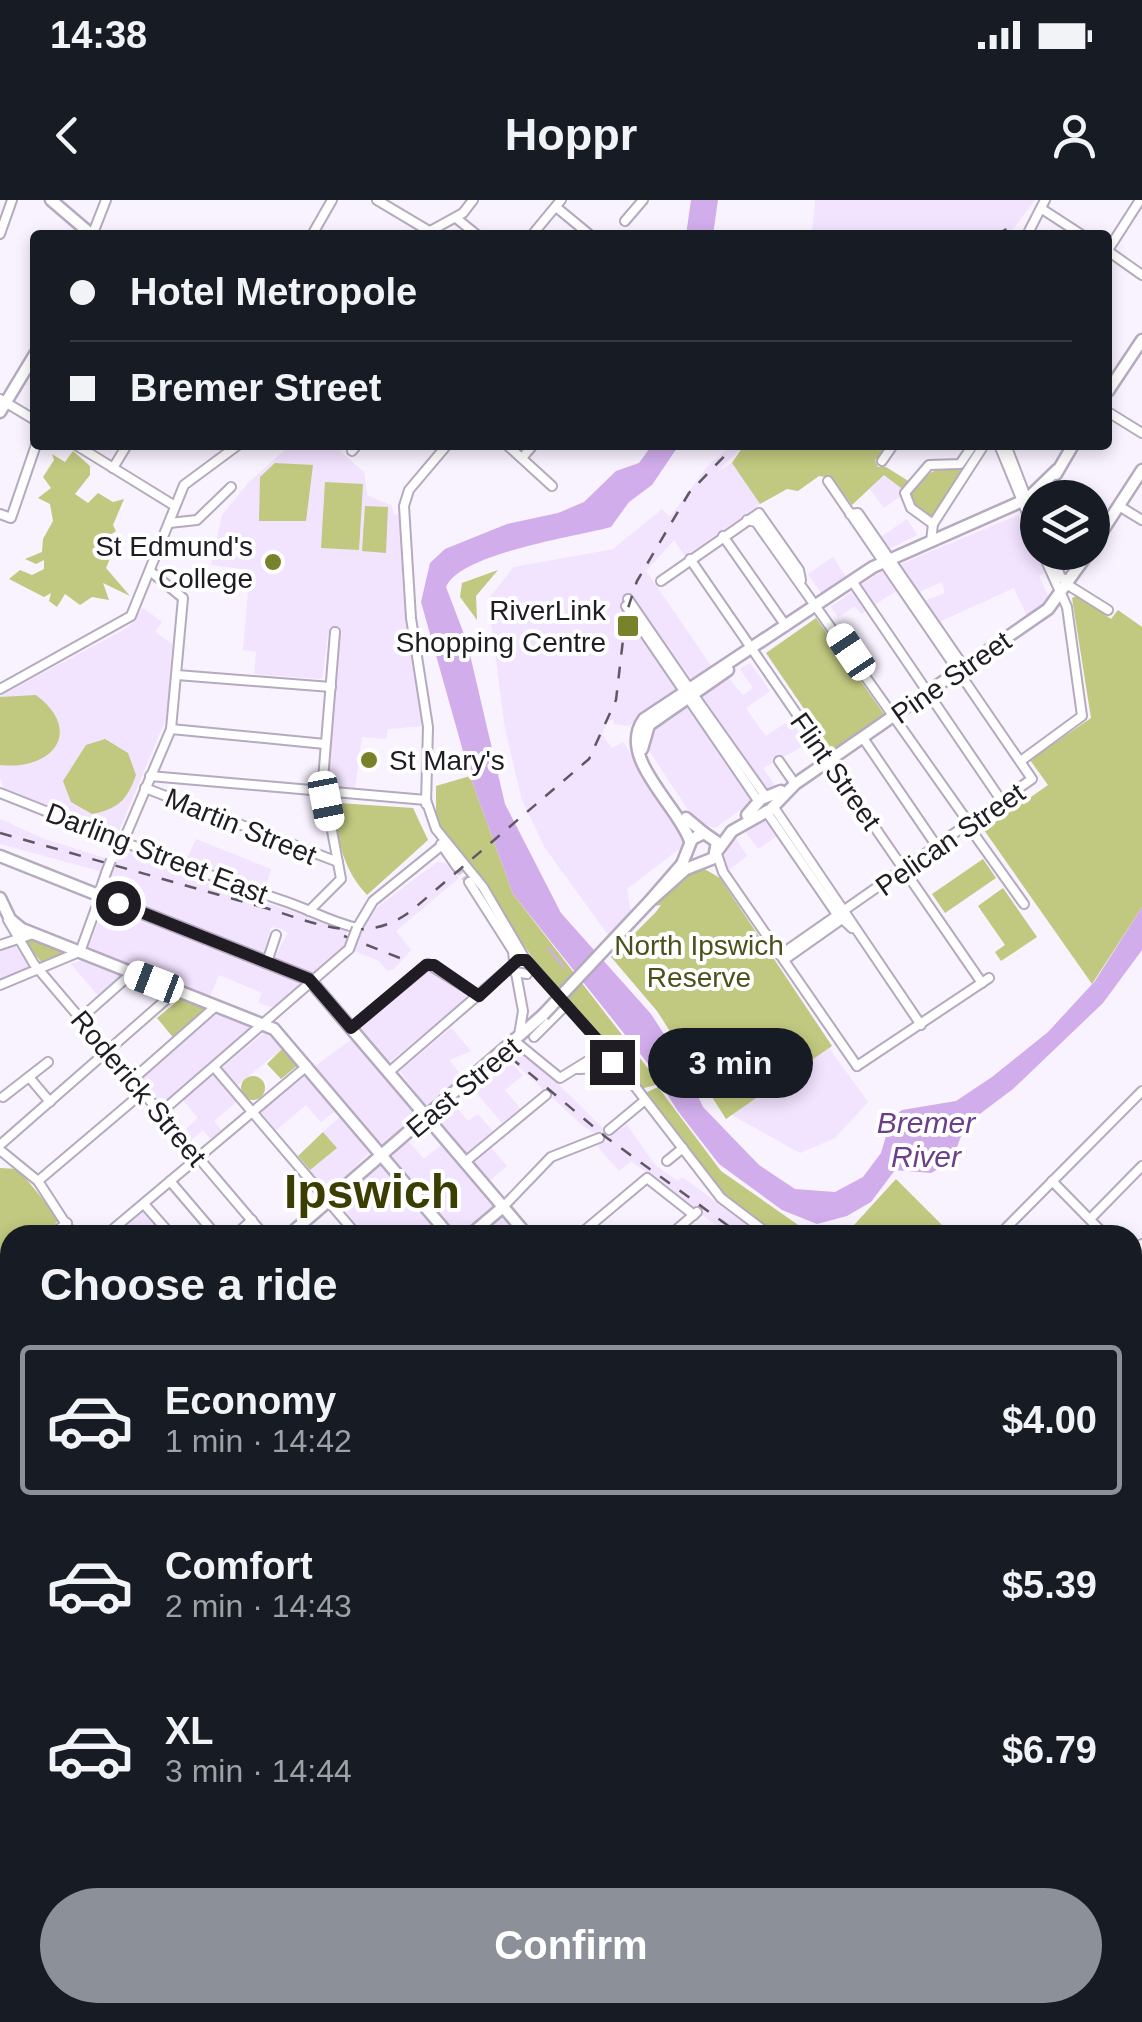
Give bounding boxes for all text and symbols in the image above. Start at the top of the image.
text: 14:38 [50,14,147,56]
icon: back [40,108,95,163]
icon: person [1047,108,1102,163]
text: Hoppr [505,109,637,160]
text: Hotel Metropole [130,271,417,313]
text: Bremer Street [130,367,381,409]
map controls [1020,480,1110,570]
button: layers [1020,480,1110,570]
place label: St Edmund's College [95,531,253,594]
marker: St Edmund's College [262,551,284,573]
place label: RiverLink Shopping Centre [396,595,607,658]
marker: RiverLink Shopping Centre [615,613,641,639]
car [822,619,880,685]
street label: Pine Street [886,625,1017,730]
street label: Flint Street [784,707,887,836]
place label: St Mary's [389,745,505,776]
marker: St Mary's [358,749,380,771]
car [306,769,346,833]
street label: Pelican Street [870,777,1031,902]
street label: Martin Street [161,782,321,871]
street label: Darling Street East [42,797,272,910]
route start [96,881,141,926]
park label: North Ipswich Reserve [614,930,784,993]
car [121,957,187,1007]
street label: Roderick Street [65,1004,213,1172]
callout: 3 min [647,1027,812,1097]
street label: East Street [400,1031,527,1144]
route end [590,1040,635,1085]
text: 3 min [689,1045,772,1081]
water label: Bremer River [877,1106,976,1173]
district label: Ipswich [284,1165,460,1218]
text: Choose a ride [40,1259,338,1310]
icon: car [45,1375,135,1465]
text: Economy [165,1380,336,1422]
text: $4.00 [1002,1399,1097,1441]
text: 1 min · 14:42 [165,1423,352,1459]
icon: car [45,1540,135,1630]
text: Comfort [165,1545,313,1587]
text: $5.39 [1002,1564,1097,1606]
text: 2 min · 14:43 [165,1588,352,1624]
icon: car [45,1705,135,1795]
text: XL [165,1710,214,1752]
text: $6.79 [1002,1729,1097,1771]
text: 3 min · 14:44 [165,1753,352,1789]
button: Confirm [40,1888,1102,2003]

